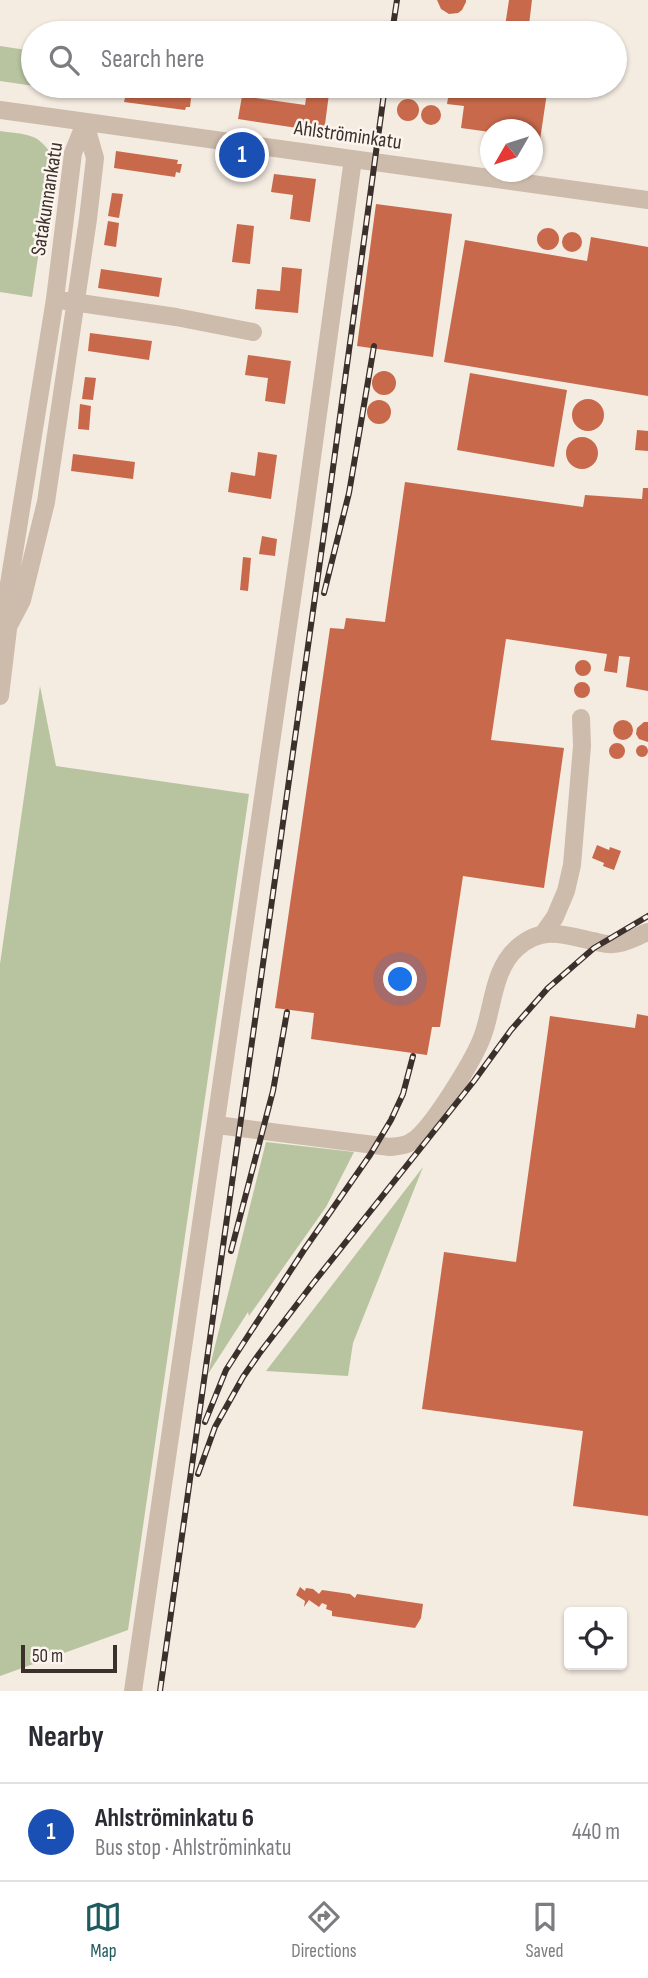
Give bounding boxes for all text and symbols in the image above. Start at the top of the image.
search box [21,21,627,98]
icon: search [45,41,83,79]
text: Search here [101,44,204,75]
street label: Ahlströminkatu [292,115,403,155]
north arrow [480,119,543,182]
pin: 1 [219,129,265,181]
street label: Satakunnankatu [26,140,68,258]
your location [383,962,417,996]
map controls [564,1607,627,1670]
button: locate [564,1607,627,1670]
scale bar [21,1642,117,1674]
text: 50 m [32,1645,63,1668]
text: Nearby [28,1719,104,1755]
text: Ahlströminkatu 6 [95,1803,254,1834]
text: 1 [46,1818,56,1846]
text: 440 m [572,1818,620,1846]
text: Bus stop · Ahlströminkatu [95,1834,291,1862]
tab: Map [84,1898,122,1963]
tab: Directions [291,1898,357,1963]
tab: Saved [525,1898,564,1963]

